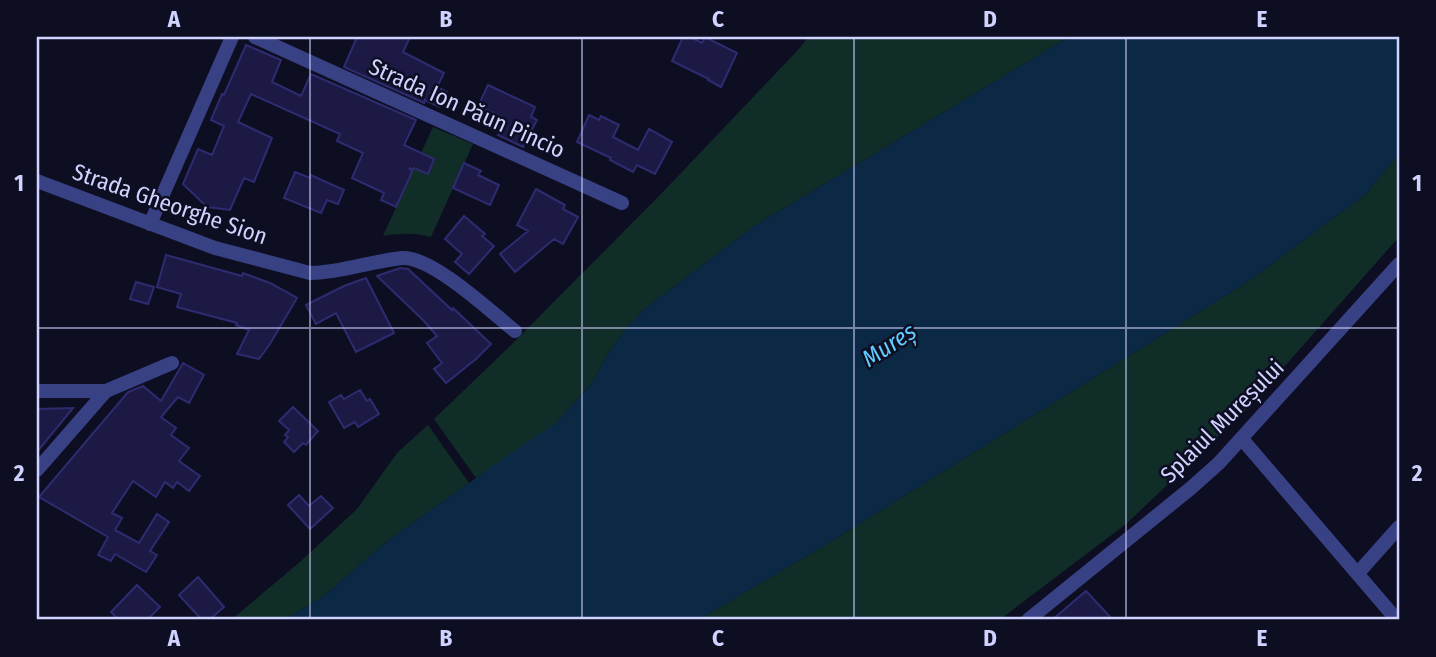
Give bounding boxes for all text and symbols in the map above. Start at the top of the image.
text: A [167,5,181,33]
text: B [440,5,453,33]
text: C [712,5,724,33]
text: D [983,5,997,33]
text: E [1257,5,1268,33]
street label: Strada Ion Păun Pincio [365,52,569,164]
street label: Strada Gheorghe Sion [69,158,271,250]
text: 1 [14,169,24,197]
text: 1 [1412,169,1422,197]
water label: Mureș [857,317,922,374]
street label: Splaiul Mureșului [1154,353,1290,489]
text: 2 [13,459,25,487]
text: 2 [1411,459,1423,487]
text: A [167,624,181,652]
text: B [440,624,453,652]
text: C [712,624,724,652]
text: D [983,624,997,652]
text: E [1257,624,1268,652]

